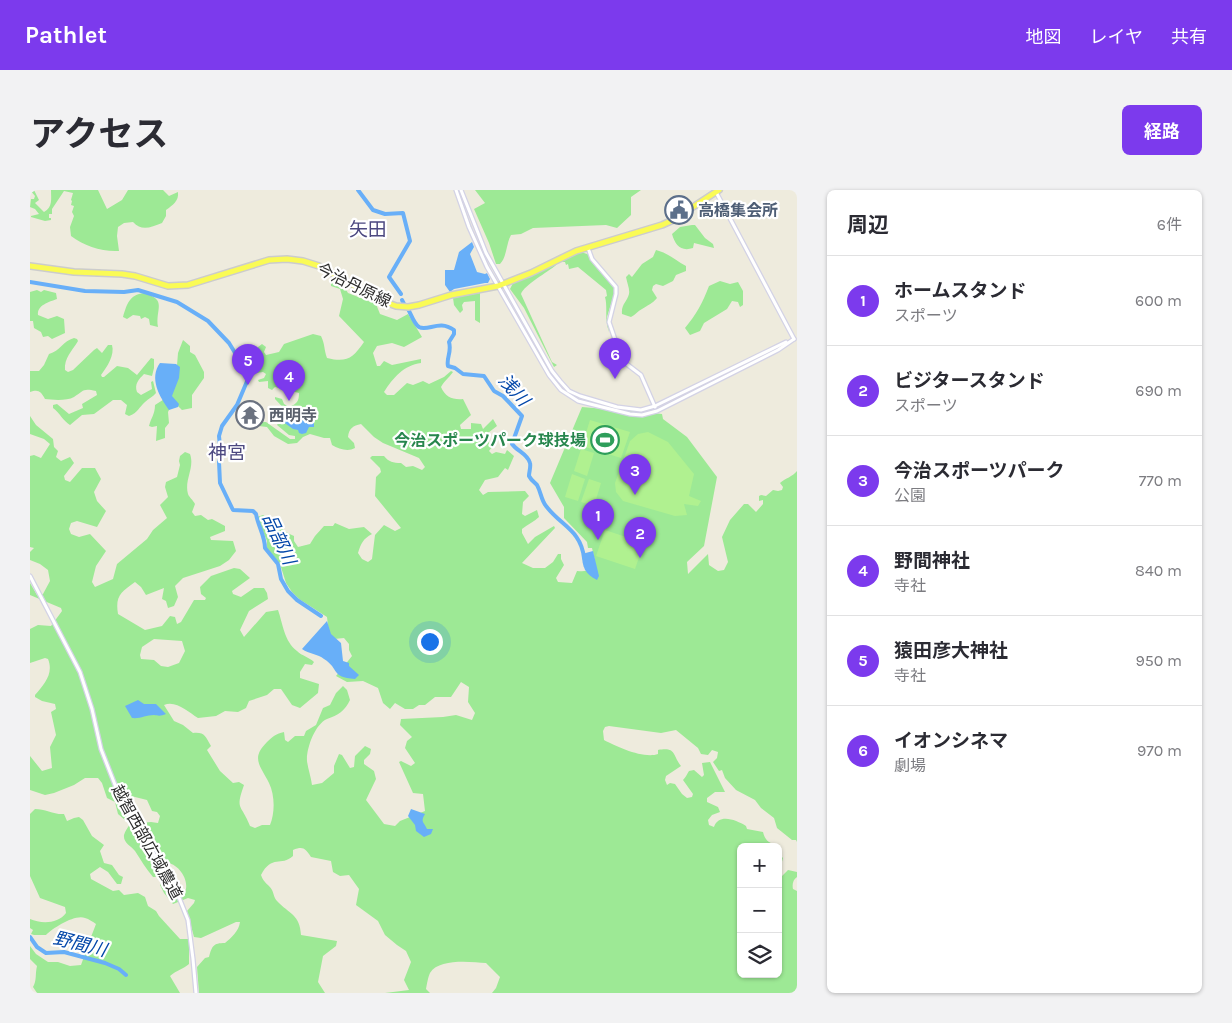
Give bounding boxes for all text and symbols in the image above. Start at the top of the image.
text: Pathlet [25,21,107,49]
text: 地図 [1026,26,1062,48]
text: レイヤ [1090,26,1143,48]
text: 共有 [1171,26,1207,48]
button: 経路 [1122,105,1202,155]
text: アクセス [30,114,168,155]
public building icon: 高橋集会所 [664,195,694,225]
place label: 高橋集会所 [698,201,778,220]
text: 周辺 [847,213,889,237]
text: 6件 [1157,215,1182,234]
district label: 矢田 [349,219,387,241]
street label: 今治丹原線 [314,259,394,311]
text: ホームスタンド [894,280,1026,302]
text: 1 [860,291,866,310]
text: 600 m [1135,291,1182,310]
text: スポーツ [894,306,958,325]
pin: 6 [599,338,631,379]
pin: 5 [232,344,264,385]
pin: 4 [273,360,305,401]
water label: 浅川 [494,369,536,412]
text: ビジタースタンド [894,370,1045,392]
text: 2 [858,381,868,400]
text: 690 m [1135,381,1182,400]
text: スポーツ [894,396,958,415]
temple icon: 西明寺 [235,400,265,430]
place label: 西明寺 [269,406,317,425]
sports icon: 今治スポーツパーク球技場 [590,425,620,455]
place label: 今治スポーツパーク球技場 [394,431,586,450]
district label: 神宮 [208,442,246,464]
pin: 3 [619,454,651,495]
text: 今治スポーツパーク [894,460,1065,482]
text: 3 [858,471,868,490]
text: 770 m [1139,471,1182,490]
text: 公園 [894,486,926,505]
pin: 1 [582,499,614,540]
water label: 品部川 [258,510,301,570]
pin: 2 [624,517,656,558]
text: 野間神社 [894,550,970,572]
text: 4 [858,561,868,580]
text: 840 m [1135,561,1182,580]
text: 寺社 [894,576,926,595]
your location [417,629,443,655]
text: 猿田彦大神社 [894,640,1008,662]
text: 5 [858,651,868,670]
text: 950 m [1135,651,1182,670]
text: 寺社 [894,666,926,685]
text: イオンシネマ [894,730,1008,752]
text: 6 [858,741,868,760]
text: 970 m [1137,741,1182,760]
text: 劇場 [894,756,926,775]
street label: 越智西部広域農道 [108,781,186,903]
map controls [737,843,782,978]
button: + [737,843,782,888]
button: − [737,888,782,933]
water label: 野間川 [51,927,111,962]
button: layers [737,933,782,978]

